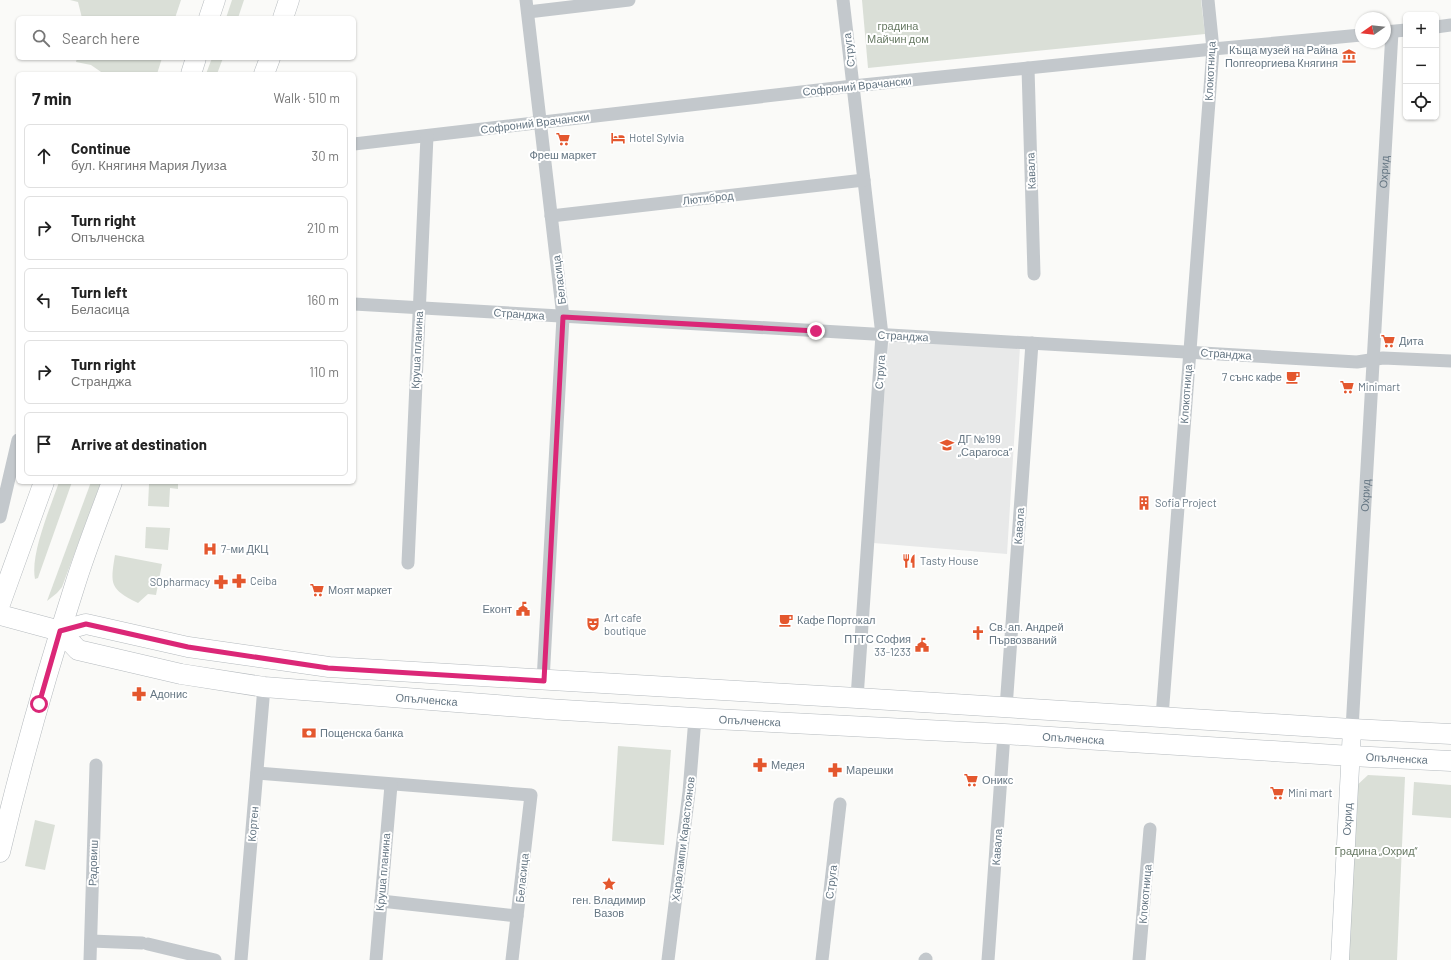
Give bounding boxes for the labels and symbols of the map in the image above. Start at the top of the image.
north arrow [1355,12,1391,48]
park label: градина Майчин дом [867,19,929,45]
street label: Струга [840,31,857,68]
street label: Клокотница [1201,40,1218,101]
place label: Къща музей на Райна Попгеоргиева Княгиня [1225,43,1339,69]
museum icon: Къща музей на Райна Попгеоргиева Княгиня [1341,48,1357,64]
street label: Софроний Врачански [802,73,912,98]
street label: Софроний Врачански [480,109,590,136]
hotel icon: Hotel Sylvia [610,130,626,146]
supermarket icon: Фреш маркет [555,131,571,147]
place label: Hotel Sylvia [629,131,684,144]
place label: Фреш маркет [529,148,597,161]
street label: Кавала [1023,151,1038,190]
street label: Охрид [1376,155,1391,189]
street label: Лютиброд [682,188,735,207]
street label: Беласица [549,254,568,305]
street label: Странджа [493,305,546,322]
street label: Круша планина [408,310,425,389]
route end [807,322,825,340]
street label: Странджа [877,328,930,343]
supermarket icon: Дита [1380,333,1396,349]
place label: Дита [1399,334,1425,347]
street label: Странджа [1200,345,1253,362]
street label: Струга [872,353,887,390]
street label: Клокотница [1177,363,1194,424]
cafe icon: 7 сънс кафе [1285,369,1301,385]
place label: 7 сънс кафе [1222,370,1282,383]
supermarket icon: Minimart [1339,379,1355,395]
place label: Minimart [1358,380,1400,393]
place label: ДГ №199 „Сарагоса“ [958,432,1012,458]
school or university icon: ДГ №199 „Сарагоса“ [939,437,955,453]
street label: Охрид [1357,478,1372,512]
building icon: Sofia Project [1136,495,1152,511]
place label: Sofia Project [1155,496,1217,509]
street label: Кавала [1011,506,1026,545]
hospital icon: 7-ми ДКЦ [202,541,218,557]
place label: 7-ми ДКЦ [221,542,268,555]
restaurant icon: Tasty House [901,553,917,569]
place label: Tasty House [920,554,979,567]
pharmacy icon: Ceiba [231,573,247,589]
pharmacy icon: SOpharmacy [213,574,229,590]
place label: Ceiba [250,574,277,587]
place label: SOpharmacy [150,575,210,588]
supermarket icon: Моят маркет [309,582,325,598]
place label: Моят маркет [328,583,392,596]
public building icon: Еконт [515,601,531,617]
place label: Еконт [482,602,512,615]
place label: Art cafe boutique [604,611,647,637]
cafe icon: Кафе Портокал [778,612,794,628]
place label: Кафе Портокал [797,613,875,626]
theatre icon: Art cafe boutique [585,616,601,632]
place label: Св. ап. Андрей Първозваний [989,620,1064,646]
church icon: Св. ап. Андрей Първозваний [970,625,986,641]
place label: ПТТС София 33-1233 [844,632,911,658]
public building icon: ПТТС София 33-1233 [914,637,930,653]
pharmacy icon: Адонис [131,686,147,702]
place label: Адонис [150,687,188,700]
street label: Опълченска [395,690,459,708]
route start [30,695,48,713]
street label: Опълченска [718,712,782,728]
bank icon: Пощенска банка [301,725,317,741]
place label: Пощенска банка [320,726,404,739]
street label: Опълченска [1042,729,1106,746]
street label: Опълченска [1365,750,1429,766]
pharmacy icon: Медея [752,757,768,773]
place label: Медея [771,758,805,771]
pharmacy icon: Марешки [827,762,843,778]
place label: Марешки [846,763,893,776]
supermarket icon: Оникс [963,772,979,788]
place label: Оникс [982,773,1014,786]
street label: Харалампи Карастоянов [668,776,697,902]
supermarket icon: Mini mart [1269,785,1285,801]
place label: Mini mart [1288,786,1332,799]
street label: Охрид [1339,802,1354,836]
street label: Кортен [244,806,261,842]
street label: Кавала [989,827,1004,866]
street label: Круша планина [373,832,392,911]
street label: Радовиш [85,839,100,886]
park label: Градина „Охрид“ [1334,844,1418,857]
street label: Беласица [512,852,531,903]
street label: Струга [822,863,839,900]
street label: Клокотница [1135,863,1154,924]
place icon: ген. Владимир Вазов [601,876,617,892]
place label: ген. Владимир Вазов [572,893,646,919]

